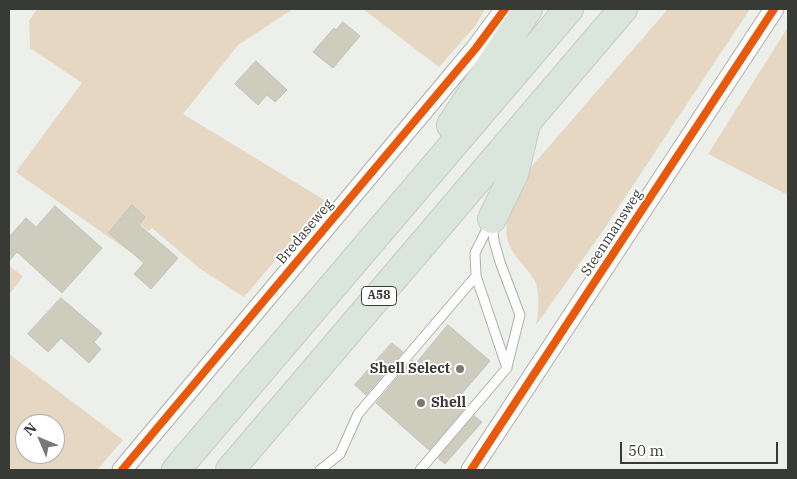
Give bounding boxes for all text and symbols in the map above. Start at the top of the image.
street label: Steenmansweg [578,187,646,279]
street label: Bredaseweg [273,196,337,268]
road number: A58 [362,286,396,306]
place label: Shell Select [370,361,450,377]
marker: Shell Select [454,363,466,375]
place label: Shell [431,395,466,411]
marker: Shell [415,397,427,409]
north arrow [15,414,65,464]
text: N [20,419,40,439]
scale bar [622,432,780,464]
text: 50 m [628,441,664,460]

